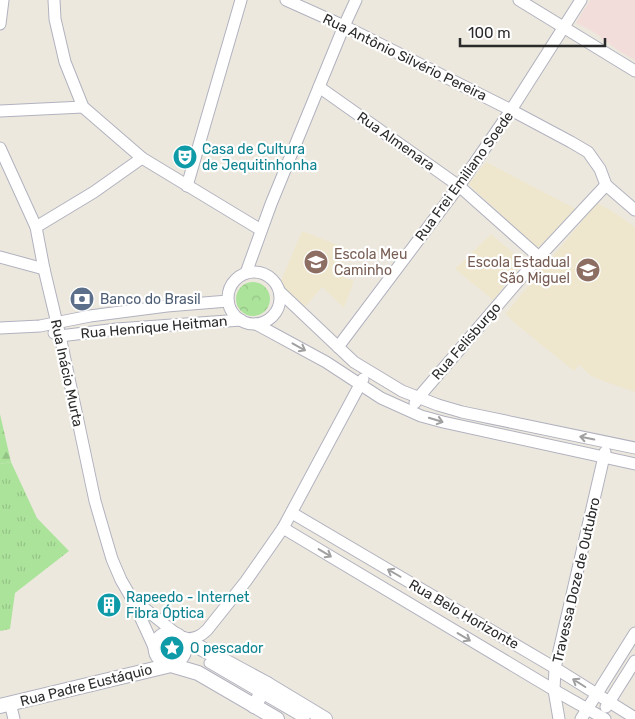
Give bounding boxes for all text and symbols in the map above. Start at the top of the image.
street label: Rua Antônio Silvério Pereira [320,10,489,105]
scale bar [460,15,605,47]
text: 100 m [468,24,510,42]
street label: Rua Almenara [354,108,438,174]
street label: Rua Frei Emiliano Soede [412,108,517,244]
place label: Casa de Cultura de Jequitinhonha [202,141,317,174]
theatre icon: Casa de Cultura de Jequitinhonha [172,144,198,170]
place label: Escola Meu Caminho [334,246,407,279]
school or university icon: Escola Meu Caminho [303,249,329,275]
place label: Escola Estadual São Miguel [467,254,570,287]
school or university icon: Escola Estadual São Miguel [575,257,601,283]
bank icon: Banco do Brasil [69,286,95,312]
place label: Banco do Brasil [100,291,201,308]
street label: Rua Felisburgo [428,299,505,383]
street label: Rua Henrique Heitman [80,313,228,342]
street label: Rua Inácio Murta [47,318,86,428]
one-way arrow [291,342,306,352]
one-way arrow [427,416,443,426]
one-way arrow [580,433,596,442]
street label: Travessa Doze de Outubro [549,496,604,665]
one-way arrow [317,549,331,559]
one-way arrow [387,568,401,578]
street label: Rua Belo Horizonte [406,576,522,653]
place label: Rapeedo - Internet Fibra Óptica [126,589,250,622]
building icon: Rapeedo - Internet Fibra Óptica [96,592,122,618]
one-way arrow [457,632,471,642]
place icon: O pescador [159,635,185,661]
place label: O pescador [190,640,264,657]
street label: Rua Padre Eustáquio [18,661,154,710]
one-way arrow [572,677,586,687]

